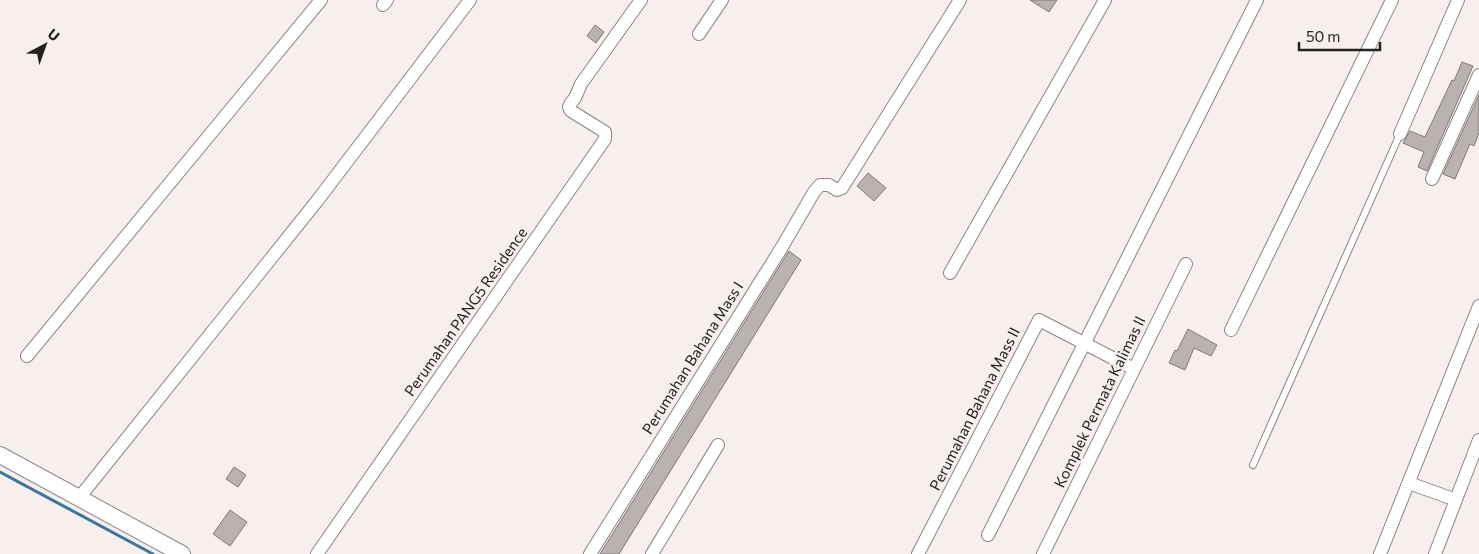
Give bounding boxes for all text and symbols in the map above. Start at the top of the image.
north arrow [20,20,70,70]
scale bar [1299,20,1380,52]
text: U [44,25,63,45]
text: 50 m [1306,27,1340,45]
street label: Perumahan PANG5 Residence [400,224,530,399]
street label: Perumahan Bahana Mass I [638,278,747,437]
street label: Komplek Permata Kalimas II [1050,313,1149,490]
street label: Perumahan Bahana Mass II [925,324,1023,493]

